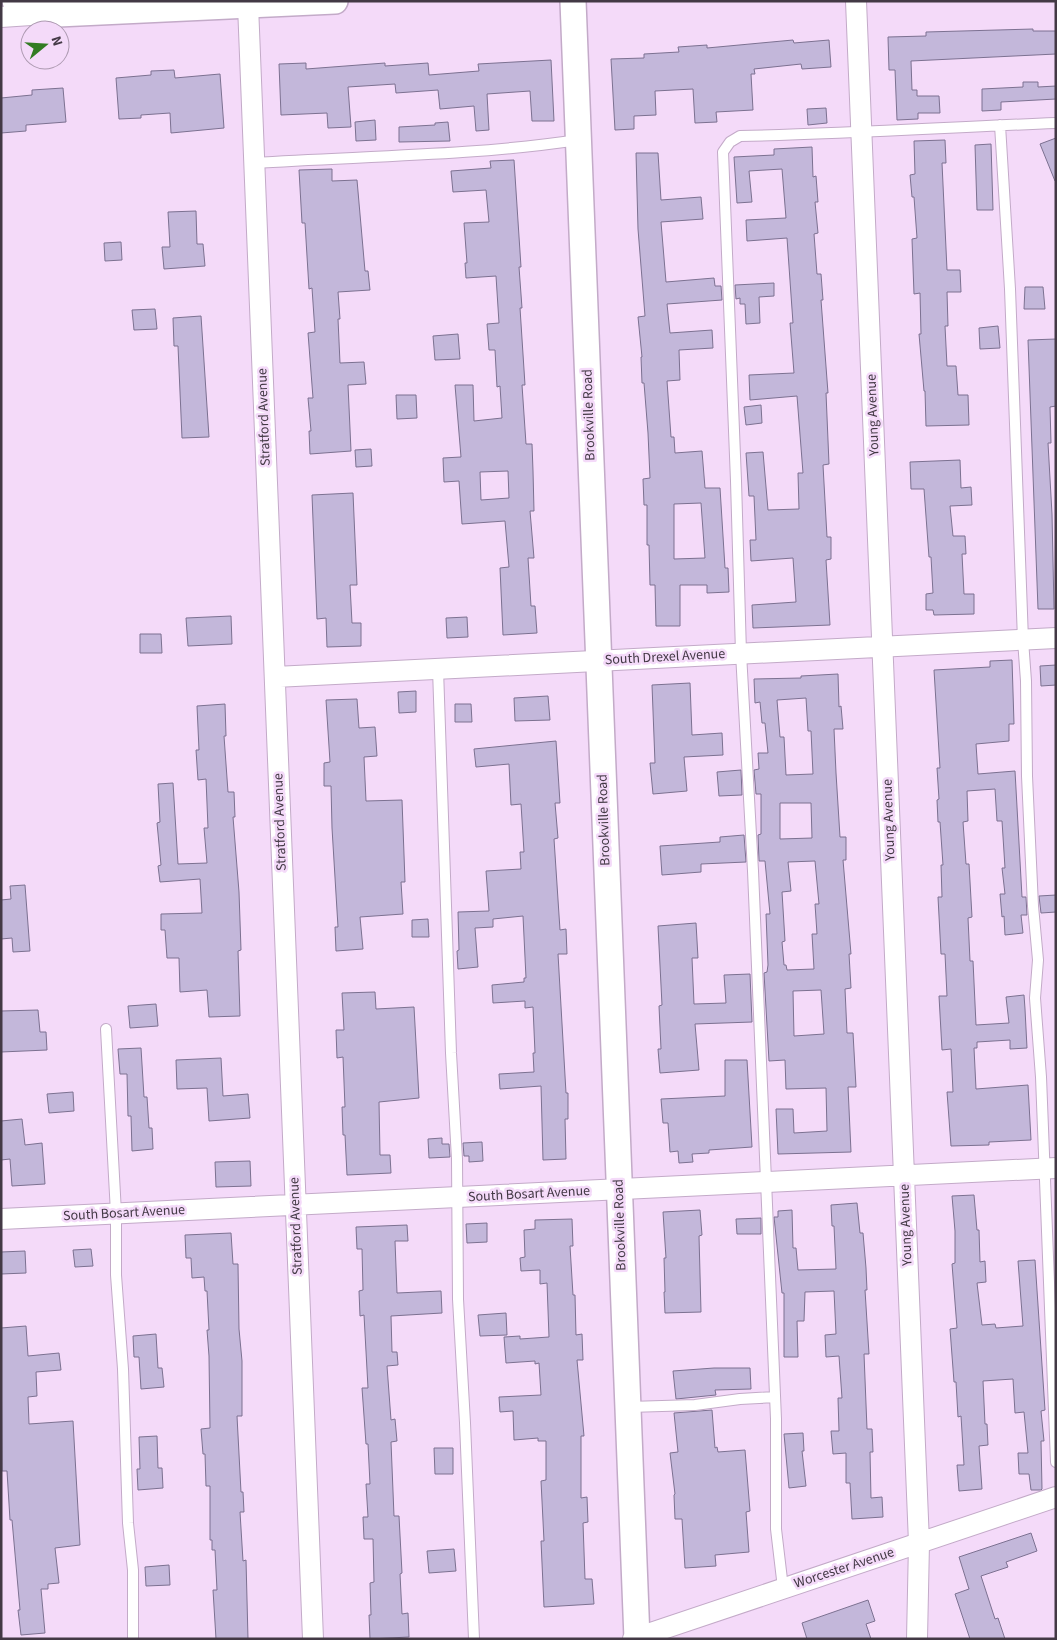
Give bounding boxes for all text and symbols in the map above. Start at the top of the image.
north arrow [20,20,70,70]
text: N [45,34,67,49]
street label: Stratford Avenue [252,368,276,466]
street label: Brookville Road [577,369,601,461]
street label: Young Avenue [862,374,884,457]
street label: South Drexel Avenue [604,644,726,670]
street label: Stratford Avenue [268,773,292,871]
street label: Brookville Road [592,774,616,866]
street label: Young Avenue [878,779,900,862]
street label: Stratford Avenue [284,1177,308,1275]
street label: Brookville Road [608,1179,632,1271]
street label: South Bosart Avenue [468,1181,591,1207]
street label: Young Avenue [895,1184,917,1267]
street label: South Bosart Avenue [63,1200,186,1226]
street label: Worcester Avenue [791,1542,897,1594]

